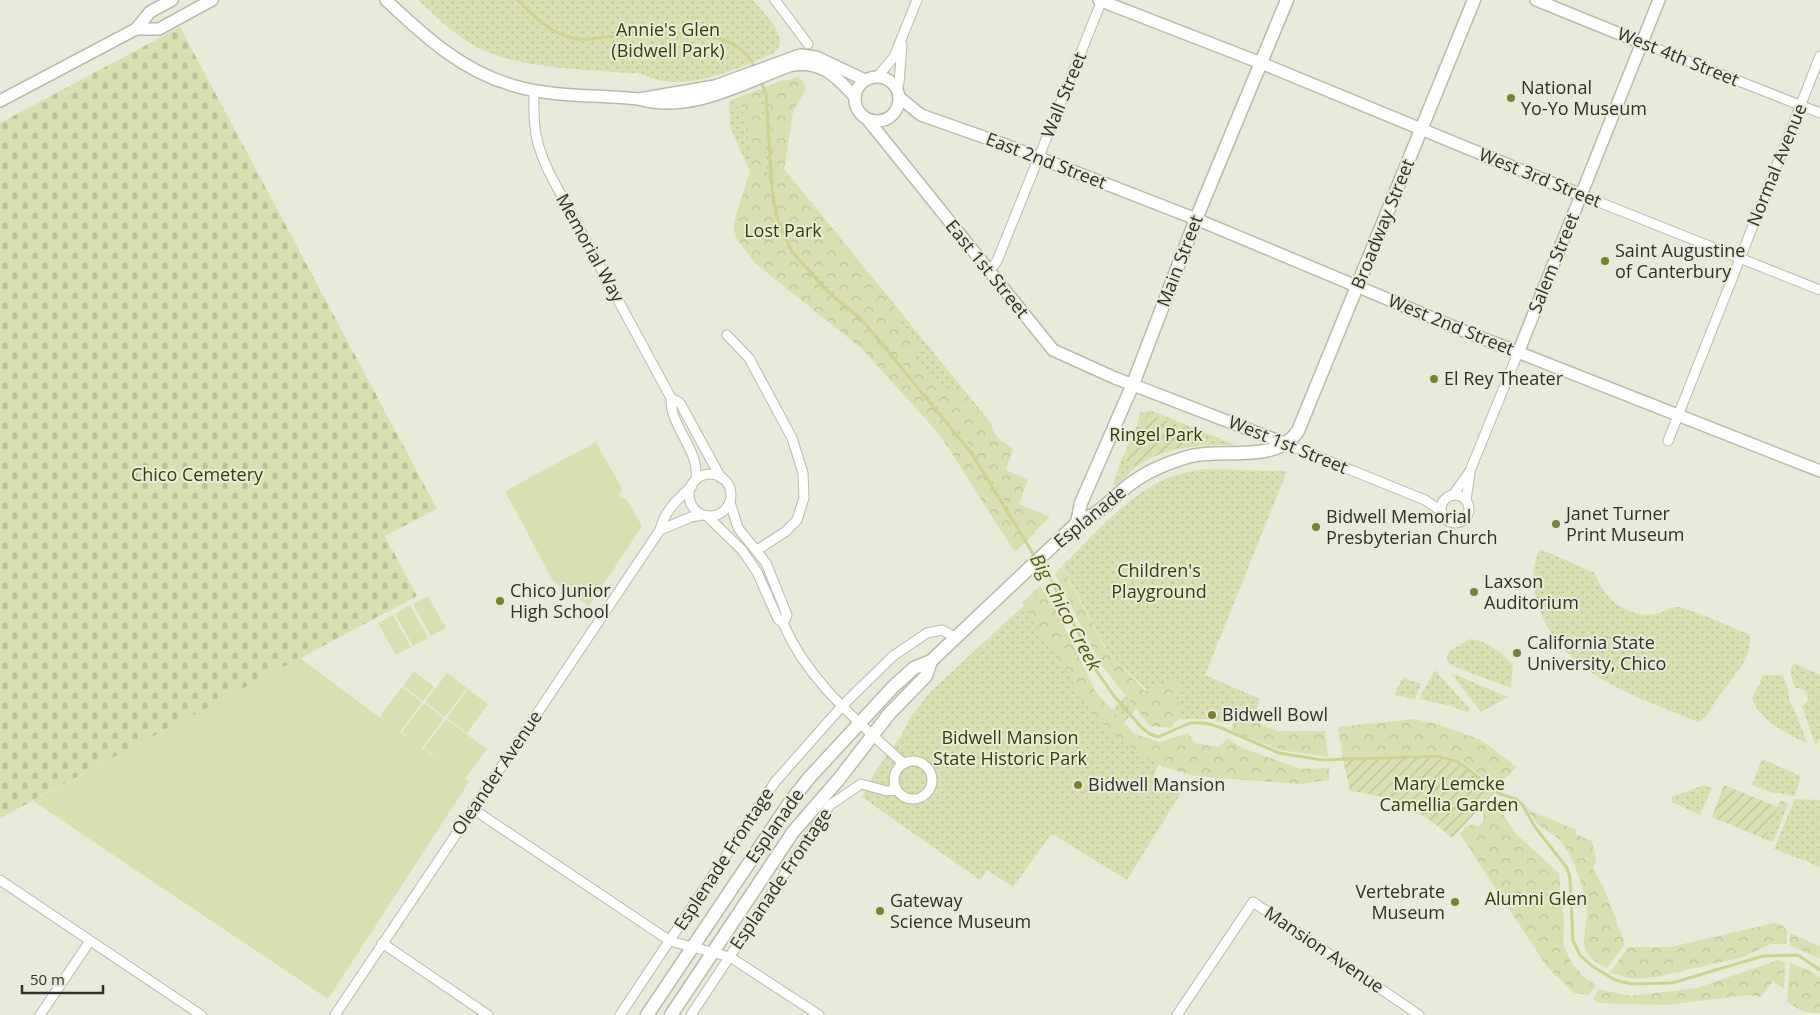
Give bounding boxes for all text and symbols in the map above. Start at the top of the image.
park label: Annie's Glen (Bidwell Park) [611,17,725,62]
street label: West 4th Street [1614,21,1743,91]
street label: Wall Street [1035,48,1091,141]
place label: National Yo-Yo Museum [1521,75,1647,120]
marker: National Yo-Yo Museum [1505,92,1517,104]
street label: Normal Avenue [1741,100,1812,230]
street label: East 2nd Street [983,126,1110,194]
street label: West 3rd Street [1476,142,1605,213]
street label: Broadway Street [1345,155,1419,292]
street label: Memorial Way [551,189,631,307]
street label: Salem Street [1522,209,1584,316]
street label: Main Street [1151,211,1208,310]
street label: East 1st Street [941,214,1035,323]
park label: Lost Park [744,218,822,242]
place label: Saint Augustine of Canterbury [1615,238,1745,283]
marker: Saint Augustine of Canterbury [1599,255,1611,267]
street label: West 2nd Street [1385,288,1518,360]
place label: El Rey Theater [1444,366,1564,390]
marker: El Rey Theater [1428,373,1440,385]
street label: West 1st Street [1225,409,1352,479]
park label: Ringel Park [1109,422,1203,446]
park label: Chico Cemetery [131,462,264,486]
street label: Esplanade [1048,480,1130,553]
place label: Janet Turner Print Museum [1564,501,1684,546]
place label: Bidwell Memorial Presbyterian Church [1326,504,1497,549]
marker: Janet Turner Print Museum [1550,518,1562,530]
marker: Bidwell Memorial Presbyterian Church [1310,521,1322,533]
water label: Big Chico Creek [1024,549,1108,676]
park label: Children's Playground [1111,558,1207,603]
place label: Laxson Auditorium [1484,569,1579,614]
place label: Chico Junior High School [510,578,611,623]
marker: Laxson Auditorium [1468,586,1480,598]
marker: Chico Junior High School [494,595,506,607]
place label: California State University, Chico [1527,630,1666,675]
marker: California State University, Chico [1511,647,1523,659]
place label: Bidwell Bowl [1222,702,1328,726]
street label: Oleander Avenue [446,705,547,839]
marker: Bidwell Bowl [1206,709,1218,721]
park label: Bidwell Mansion State Historic Park [933,725,1088,770]
park label: Mary Lemcke Camellia Garden [1379,771,1519,816]
place label: Bidwell Mansion [1088,772,1225,796]
marker: Bidwell Mansion [1072,779,1084,791]
street label: Esplenade Frontage [668,782,778,935]
street label: Esplanade [740,783,809,868]
street label: Esplanade Frontage [724,803,836,954]
place label: Vertebrate Museum [1355,879,1445,924]
park label: Alumni Glen [1485,886,1587,910]
place label: Gateway Science Museum [890,888,1031,933]
marker: Vertebrate Museum [1449,896,1461,908]
street label: Mansion Avenue [1260,900,1389,998]
marker: Gateway Science Museum [874,905,886,917]
scale bar [22,962,104,994]
text: 50 m [30,969,65,989]

